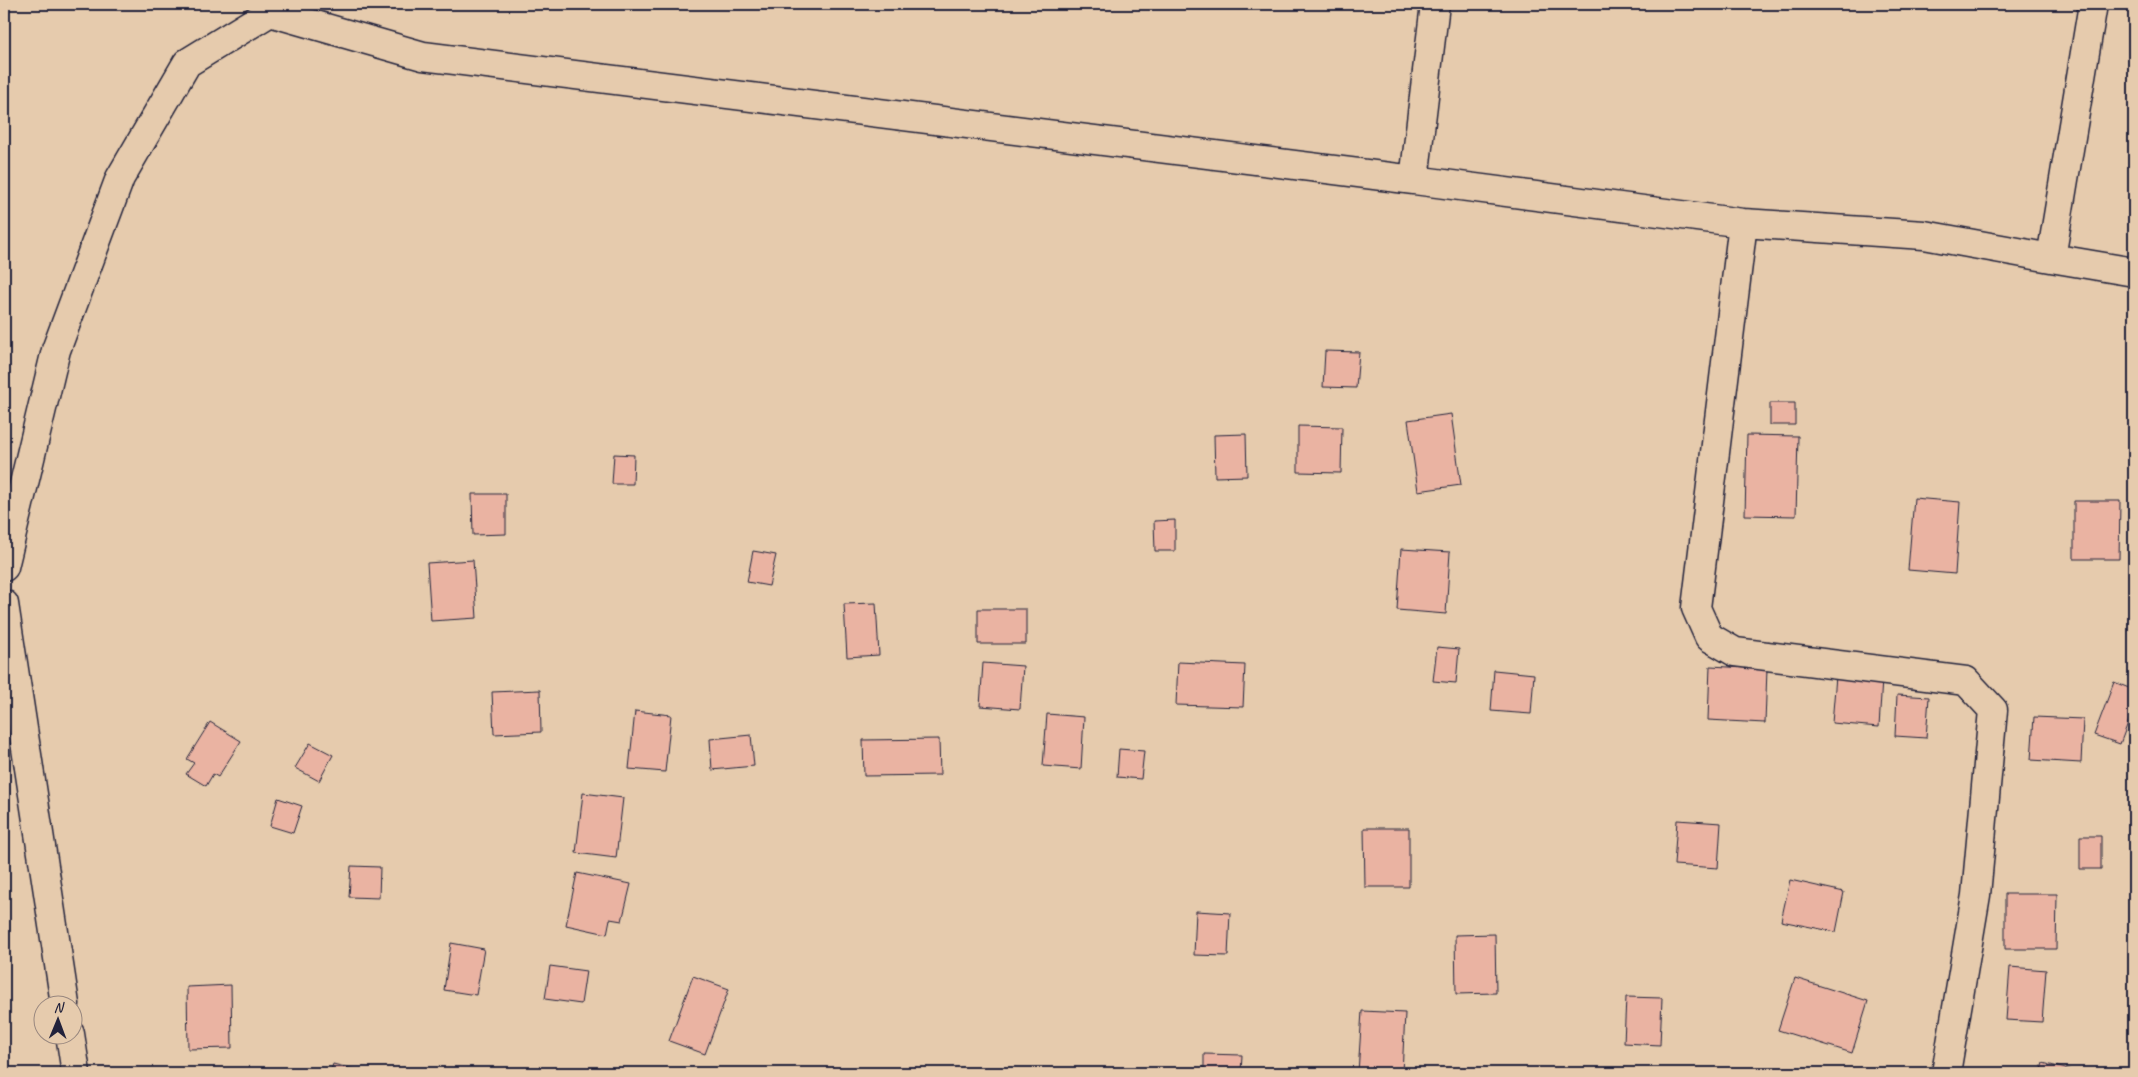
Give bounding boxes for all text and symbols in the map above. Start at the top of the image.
north arrow [32,994,82,1044]
text: N [54,999,65,1016]

